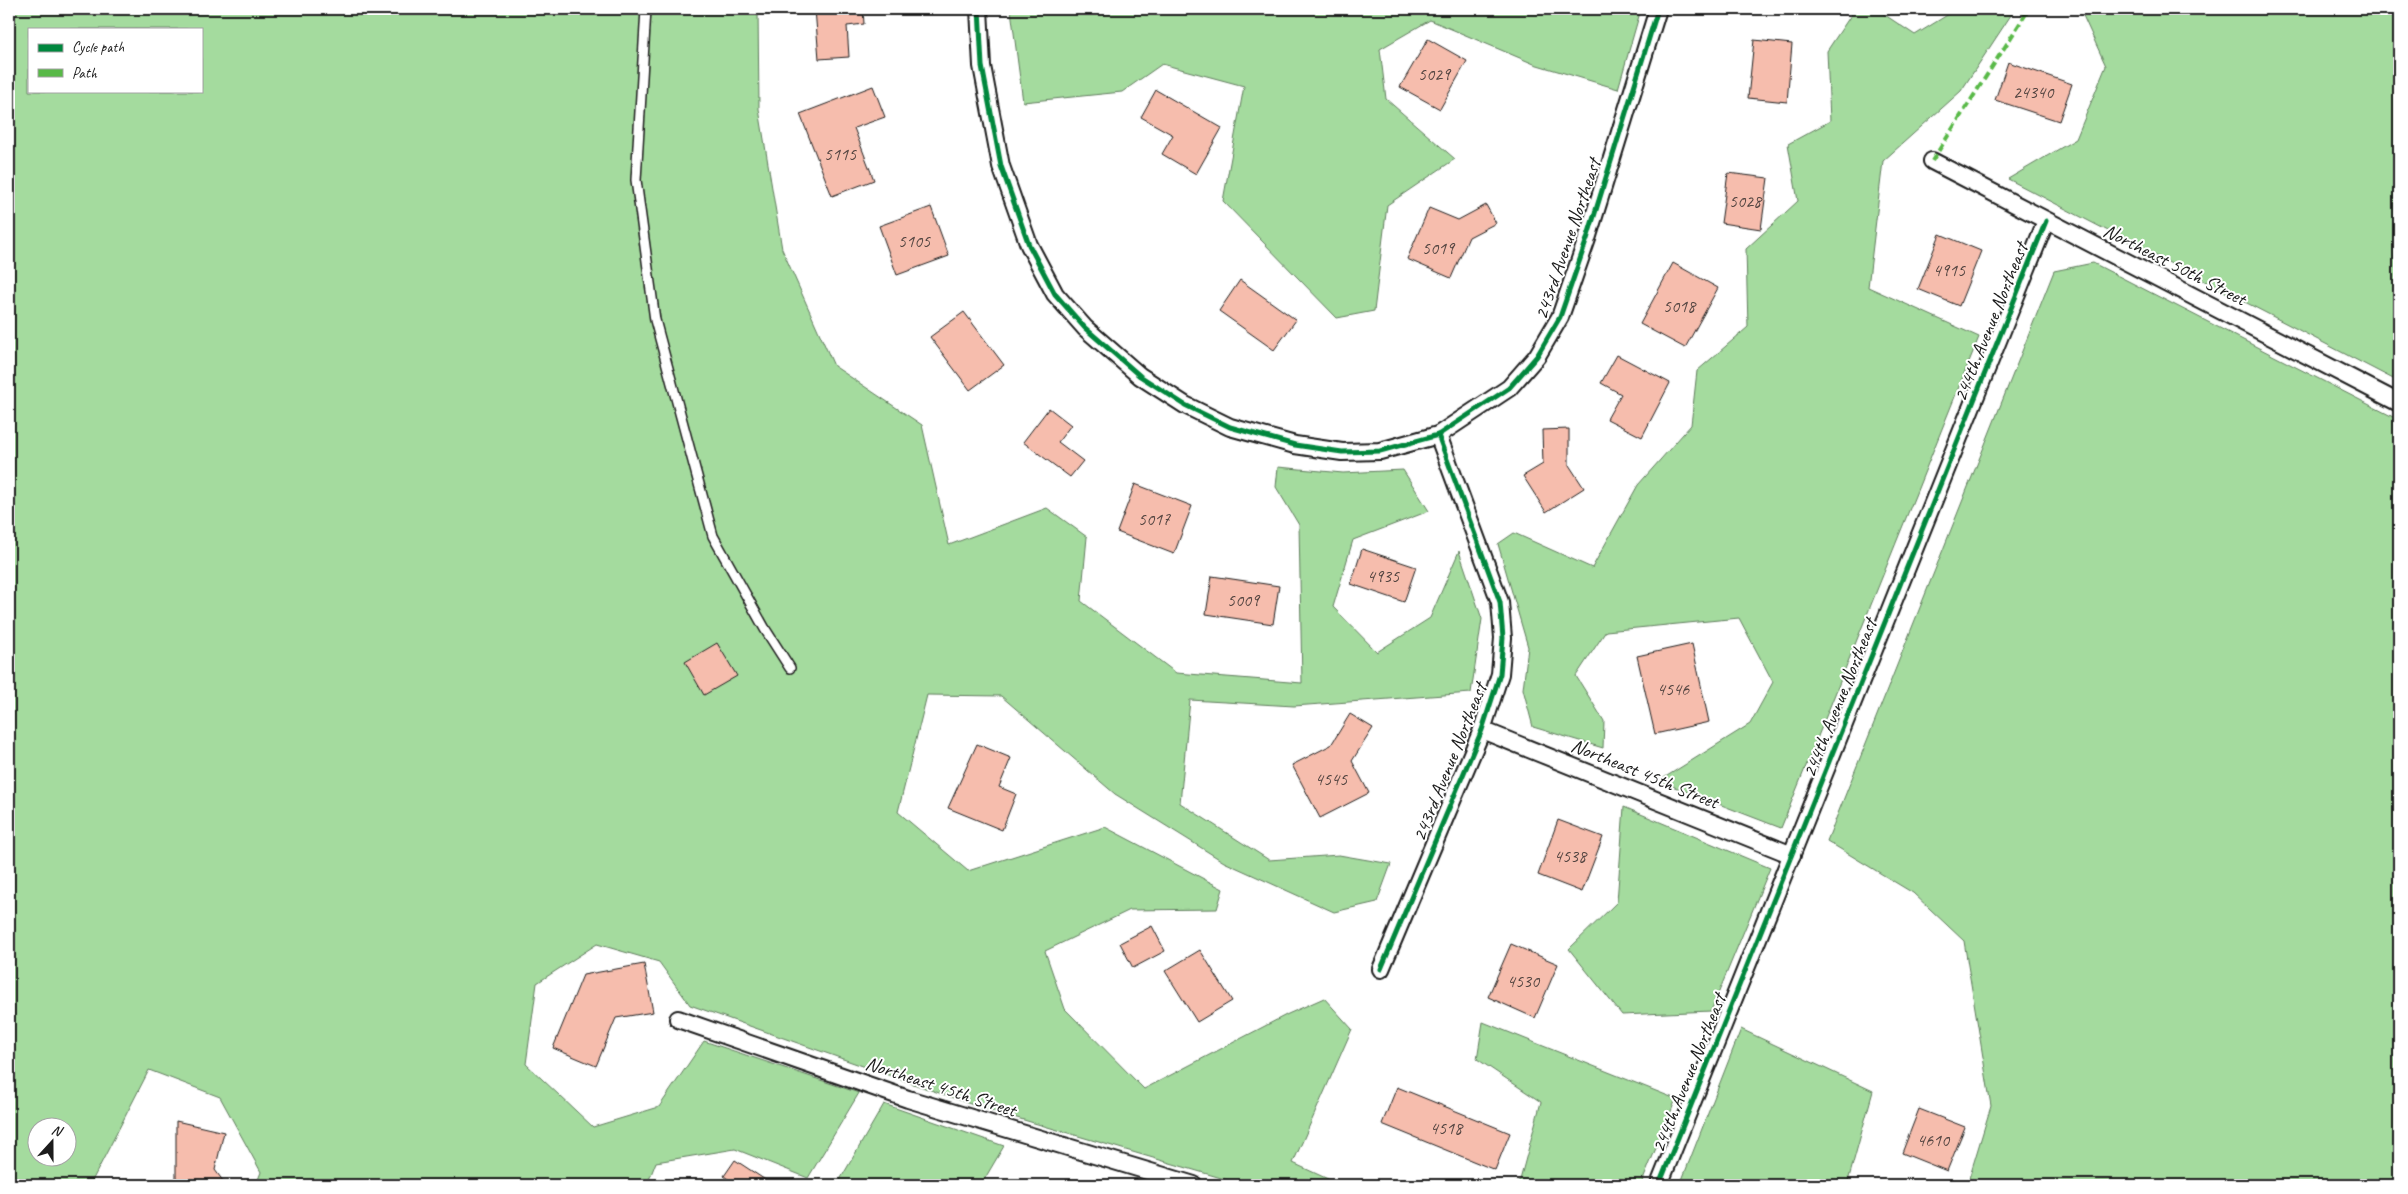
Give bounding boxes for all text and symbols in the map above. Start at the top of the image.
legend [28,28,202,92]
text: Cycle path [72,38,124,57]
house number: 5029 [1418,63,1452,85]
text: Path [72,64,98,83]
house number: 24340 [2013,81,2055,103]
house number: 5115 [824,143,857,165]
street label: 243rd Avenue Northeast [1528,152,1608,323]
house number: 5028 [1729,190,1763,212]
street label: Northeast 50th Street [2099,218,2252,312]
house number: 5105 [898,230,931,252]
street label: 244th Avenue Northeast [1947,236,2035,405]
house number: 5019 [1422,237,1456,259]
house number: 4915 [1933,259,1966,281]
house number: 5018 [1663,295,1697,317]
house number: 5017 [1138,508,1171,530]
house number: 4935 [1367,565,1400,587]
house number: 5009 [1227,589,1261,611]
street label: 244th Avenue Northeast [1796,612,1884,781]
street label: 243rd Avenue Northeast [1406,676,1494,845]
house number: 4546 [1657,678,1690,700]
street label: Northeast 45th Street [1568,733,1724,815]
house number: 4545 [1315,768,1348,790]
house number: 4538 [1554,845,1588,867]
house number: 4530 [1507,970,1541,992]
street label: 244th Avenue Northeast [1645,987,1733,1156]
street label: Northeast 45th Street [863,1050,1021,1123]
north arrow [28,1116,78,1166]
house number: 4518 [1430,1117,1464,1139]
text: N [49,1121,66,1141]
house number: 4610 [1917,1129,1951,1151]

